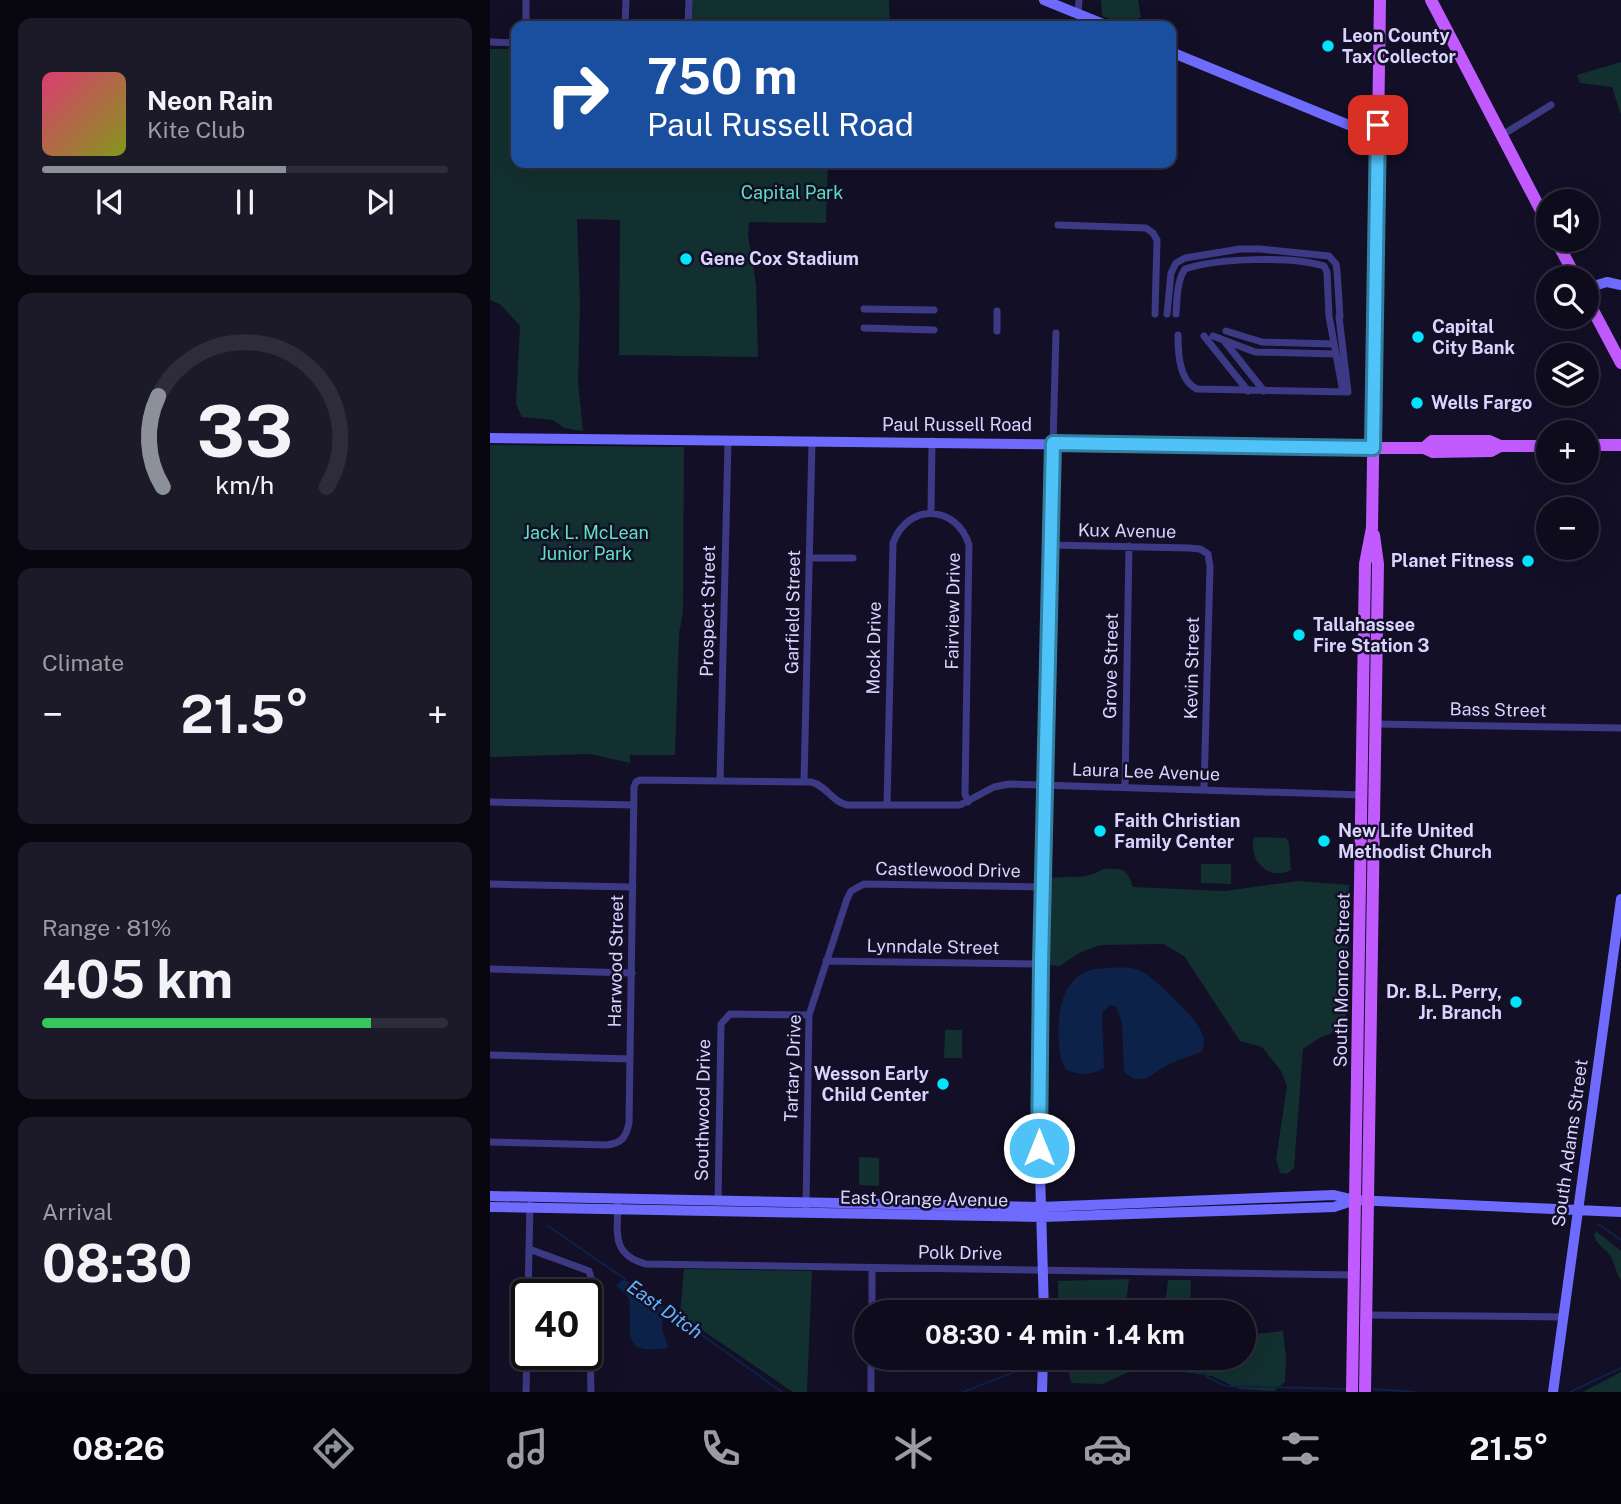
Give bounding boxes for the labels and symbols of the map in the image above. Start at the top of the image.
place label: Leon County Tax Collector [1342,25,1457,67]
marker: Leon County Tax Collector [1320,38,1336,54]
pin [1348,95,1408,155]
park label: Capital Park [741,182,843,203]
place label: Gene Cox Stadium [700,248,859,269]
marker: Gene Cox Stadium [678,251,694,267]
place label: Capital City Bank [1432,316,1515,358]
marker: Capital City Bank [1410,329,1426,345]
place label: Wells Fargo [1431,392,1532,413]
marker: Wells Fargo [1409,395,1425,411]
street label: Paul Russell Road [882,414,1032,435]
street label: Kux Avenue [1078,519,1176,542]
park label: Jack L. McLean Junior Park [523,522,649,564]
street label: Prospect Street [696,545,719,677]
street label: Garfield Street [781,550,804,674]
place label: Planet Fitness [1391,550,1514,571]
street label: Fairview Drive [941,552,964,670]
marker: Planet Fitness [1520,553,1536,569]
street label: Mock Drive [862,601,885,695]
street label: Grove Street [1099,613,1122,719]
place label: Tallahassee Fire Station 3 [1313,614,1430,656]
street label: Kevin Street [1180,616,1203,720]
marker: Tallahassee Fire Station 3 [1291,627,1307,643]
street label: Bass Street [1449,698,1547,721]
street label: Laura Lee Avenue [1072,758,1220,785]
place label: Faith Christian Family Center [1114,810,1241,852]
place label: New Life United Methodist Church [1338,820,1492,862]
marker: Faith Christian Family Center [1092,823,1108,839]
marker: New Life United Methodist Church [1316,833,1332,849]
street label: Castlewood Drive [875,858,1021,881]
street label: South Monroe Street [1329,892,1354,1068]
street label: Harwood Street [604,894,627,1028]
street label: Lynndale Street [866,935,1000,958]
place label: Dr. B.L. Perry, Jr. Branch [1386,981,1502,1023]
marker: Dr. B.L. Perry, Jr. Branch [1508,994,1524,1010]
street label: Tartary Drive [780,1014,805,1122]
street label: Southwood Drive [691,1039,714,1181]
street label: South Adams Street [1547,1058,1592,1228]
place label: Wesson Early Child Center [814,1063,930,1105]
marker: Wesson Early Child Center [935,1076,951,1092]
position arrow [1002,1111,1076,1185]
street label: East Orange Avenue [840,1187,1008,1210]
street label: Polk Drive [918,1241,1002,1264]
water label: East Ditch [623,1275,707,1343]
speed limit sign: 40 [511,1279,602,1370]

